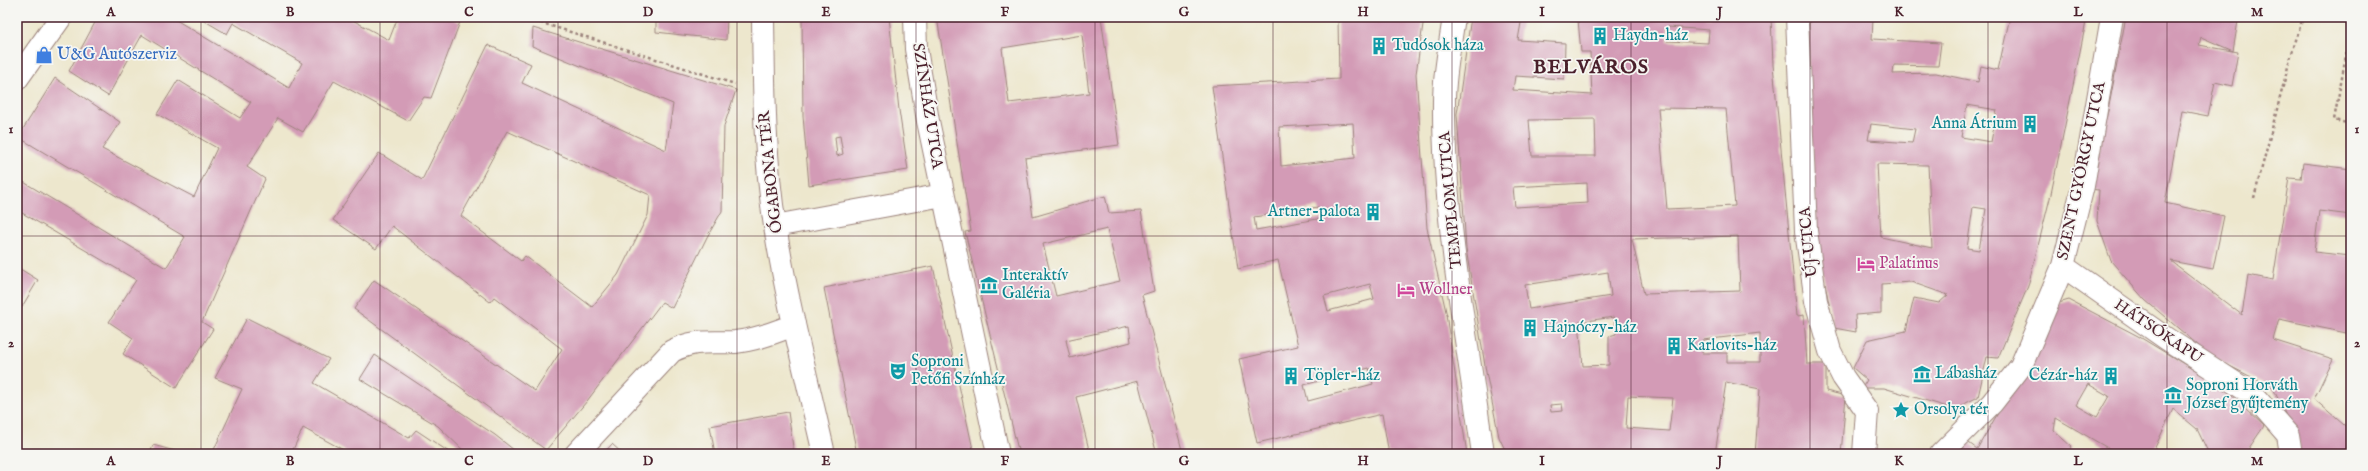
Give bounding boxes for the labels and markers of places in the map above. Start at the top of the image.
building icon: Haydn-ház [1590,26,1610,46]
place label: Haydn-ház [1613,26,1688,46]
building icon: Tudósok háza [1369,36,1389,56]
place label: Tudósok háza [1392,36,1484,56]
shop icon: U&G Autószerviz [34,45,54,65]
place label: U&G Autószerviz [57,45,177,65]
place label: Anna Átrium [1931,112,2017,134]
building icon: Anna Átrium [2020,114,2040,134]
place label: Artner-palota [1267,202,1360,222]
building icon: Artner-palota [1363,202,1383,222]
hotel icon: Palatinus [1856,254,1876,274]
place label: Palatinus [1879,254,1939,274]
place label: Interaktív Galéria [1002,266,1069,304]
museum icon: Interaktív Galéria [979,275,999,295]
hotel icon: Wollner [1396,280,1416,300]
place label: Wollner [1419,280,1473,300]
building icon: Hajnóczy-ház [1520,318,1540,338]
place label: Hajnóczy-ház [1543,318,1637,338]
building icon: Karlovits-ház [1664,336,1684,356]
place label: Karlovits-ház [1687,336,1777,356]
place label: Soproni Petőfi Színház [911,352,1006,390]
theatre icon: Soproni Petőfi Színház [888,361,908,381]
museum icon: Lábasház [1912,364,1932,384]
place label: Lábasház [1935,364,1997,384]
building icon: Töpler-ház [1281,366,1301,386]
place label: Töpler-ház [1304,366,1380,386]
place label: Cézár-ház [2029,366,2098,386]
building icon: Cézár-ház [2101,366,2121,386]
place label: Soproni Horváth József gyűjtemény [2184,376,2308,414]
museum icon: Soproni Horváth József gyűjtemény [2163,385,2183,405]
place icon: Orsolya tér [1891,400,1911,420]
place label: Orsolya tér [1914,400,1988,420]

